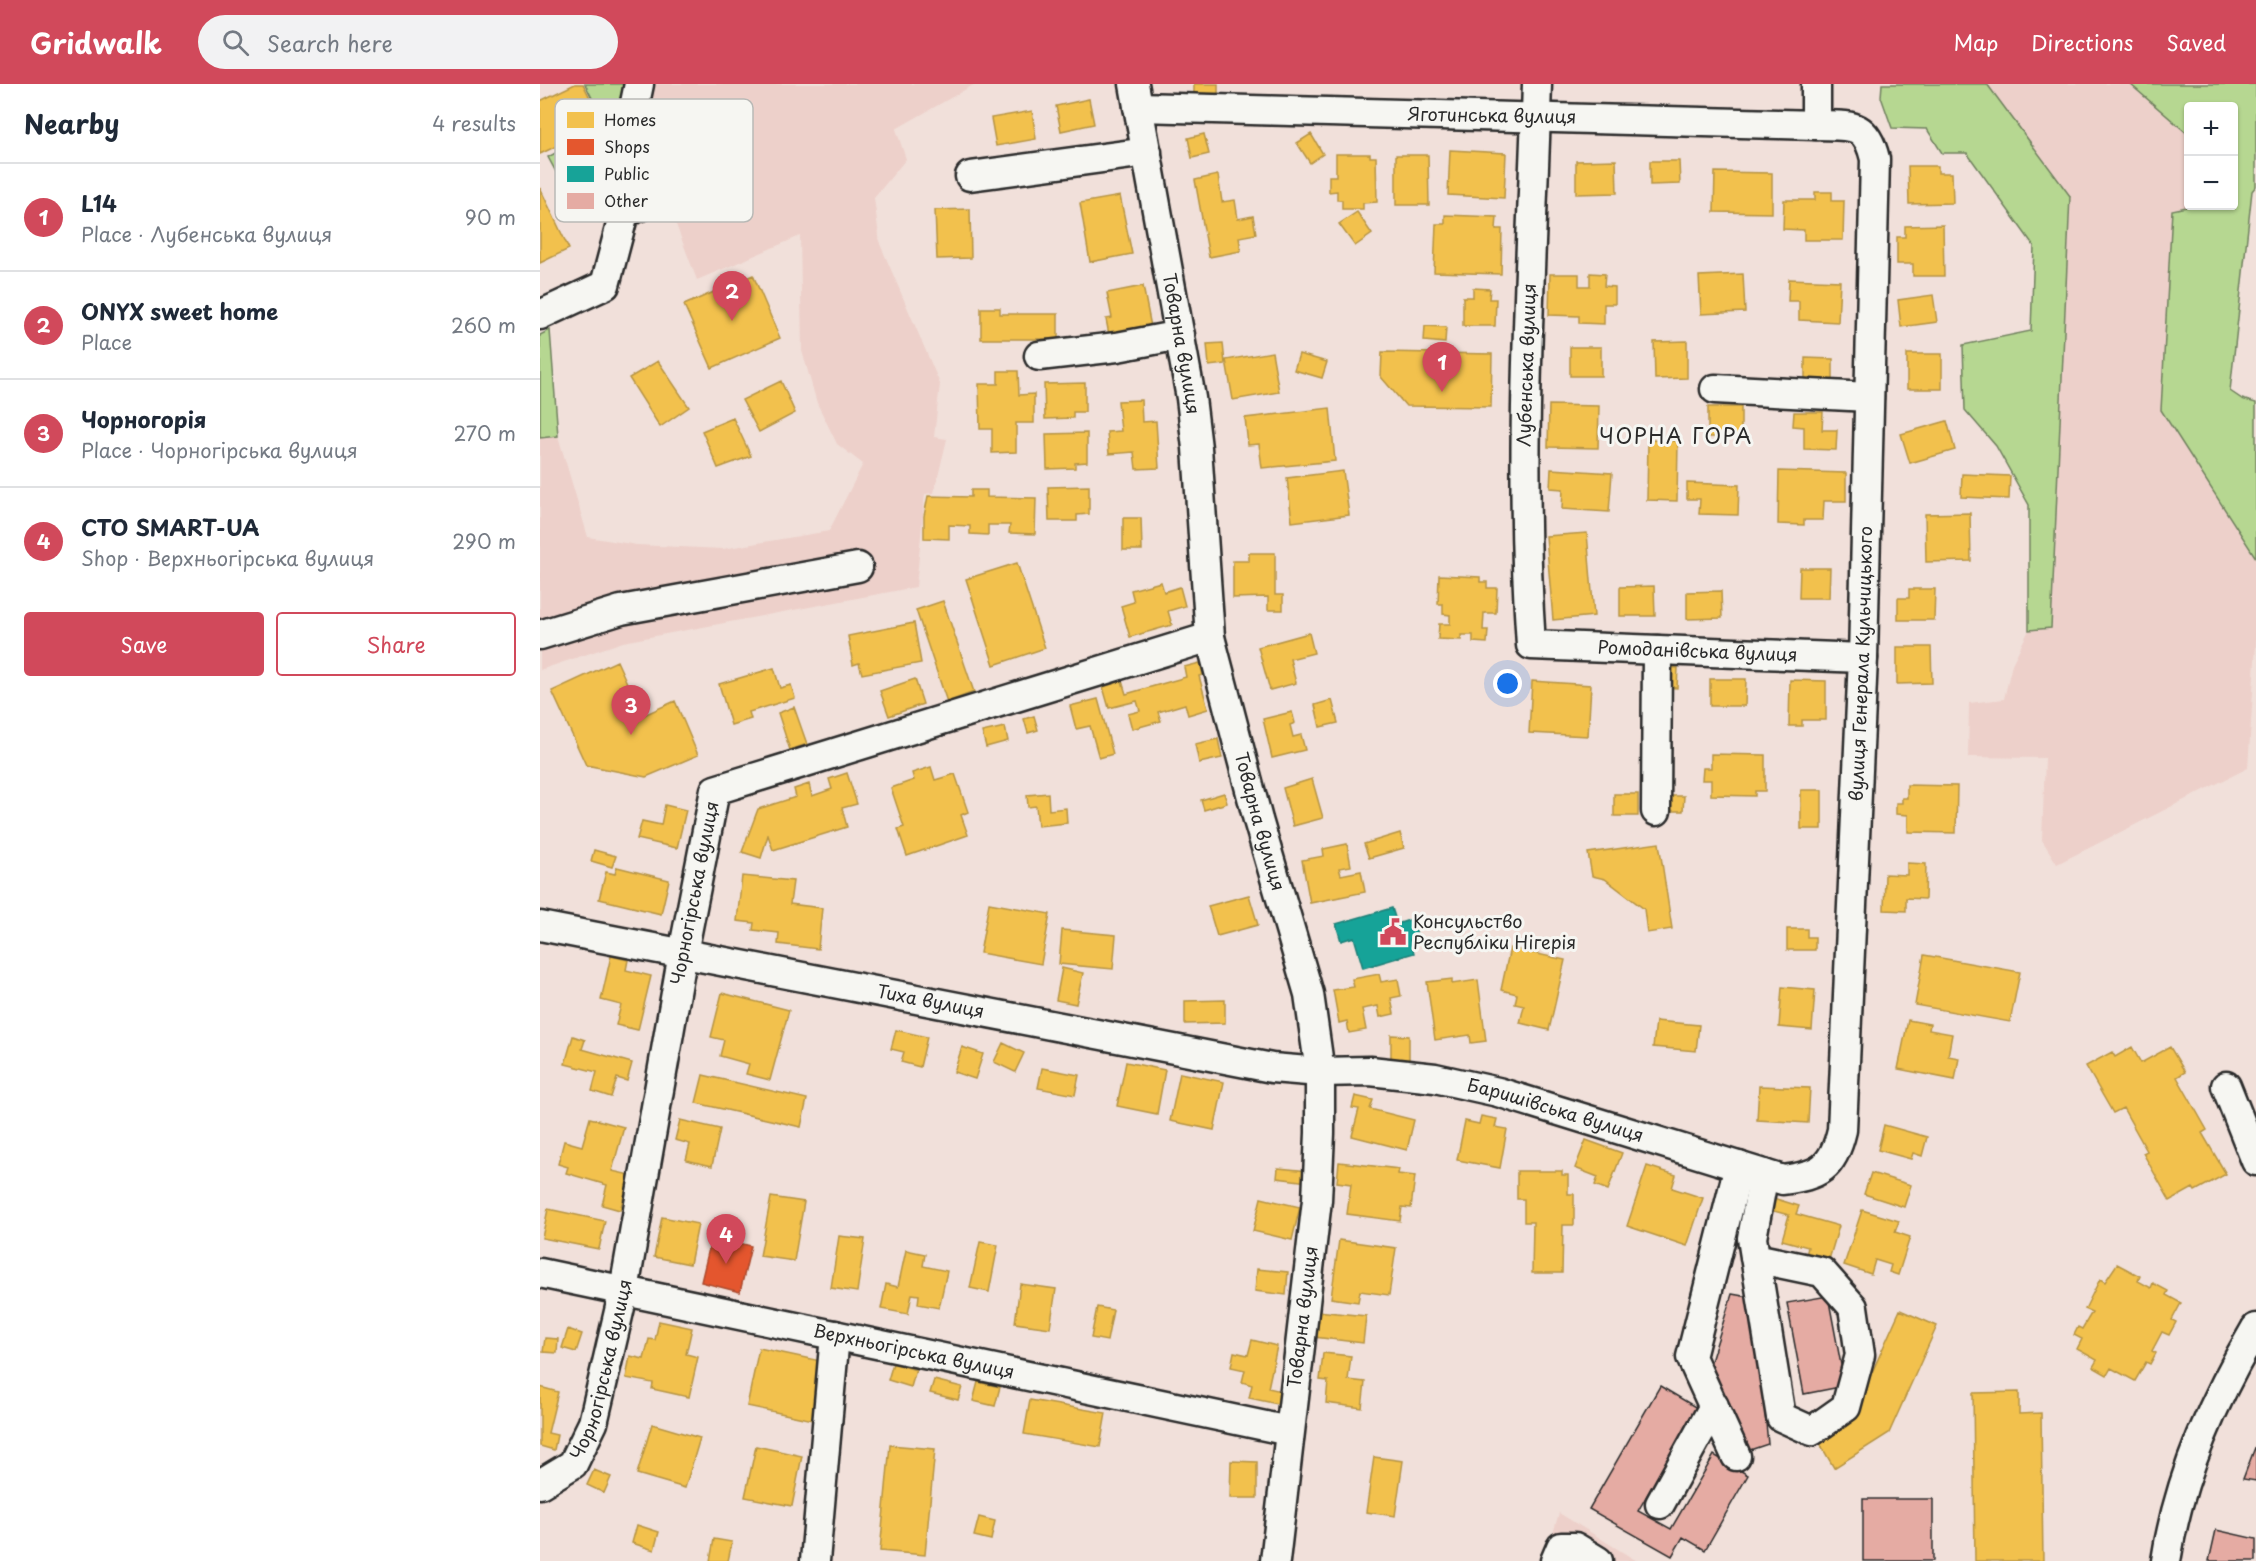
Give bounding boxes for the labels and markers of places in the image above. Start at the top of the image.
pin: 2 [712,272,752,321]
pin: 1 [1422,342,1462,392]
pin: 3 [612,686,650,735]
place label: Консульство Республіки Нігерія [1413,907,1576,955]
public building icon: Консульство Республіки Нігерія [1378,917,1408,947]
pin: 4 [706,1214,746,1264]

